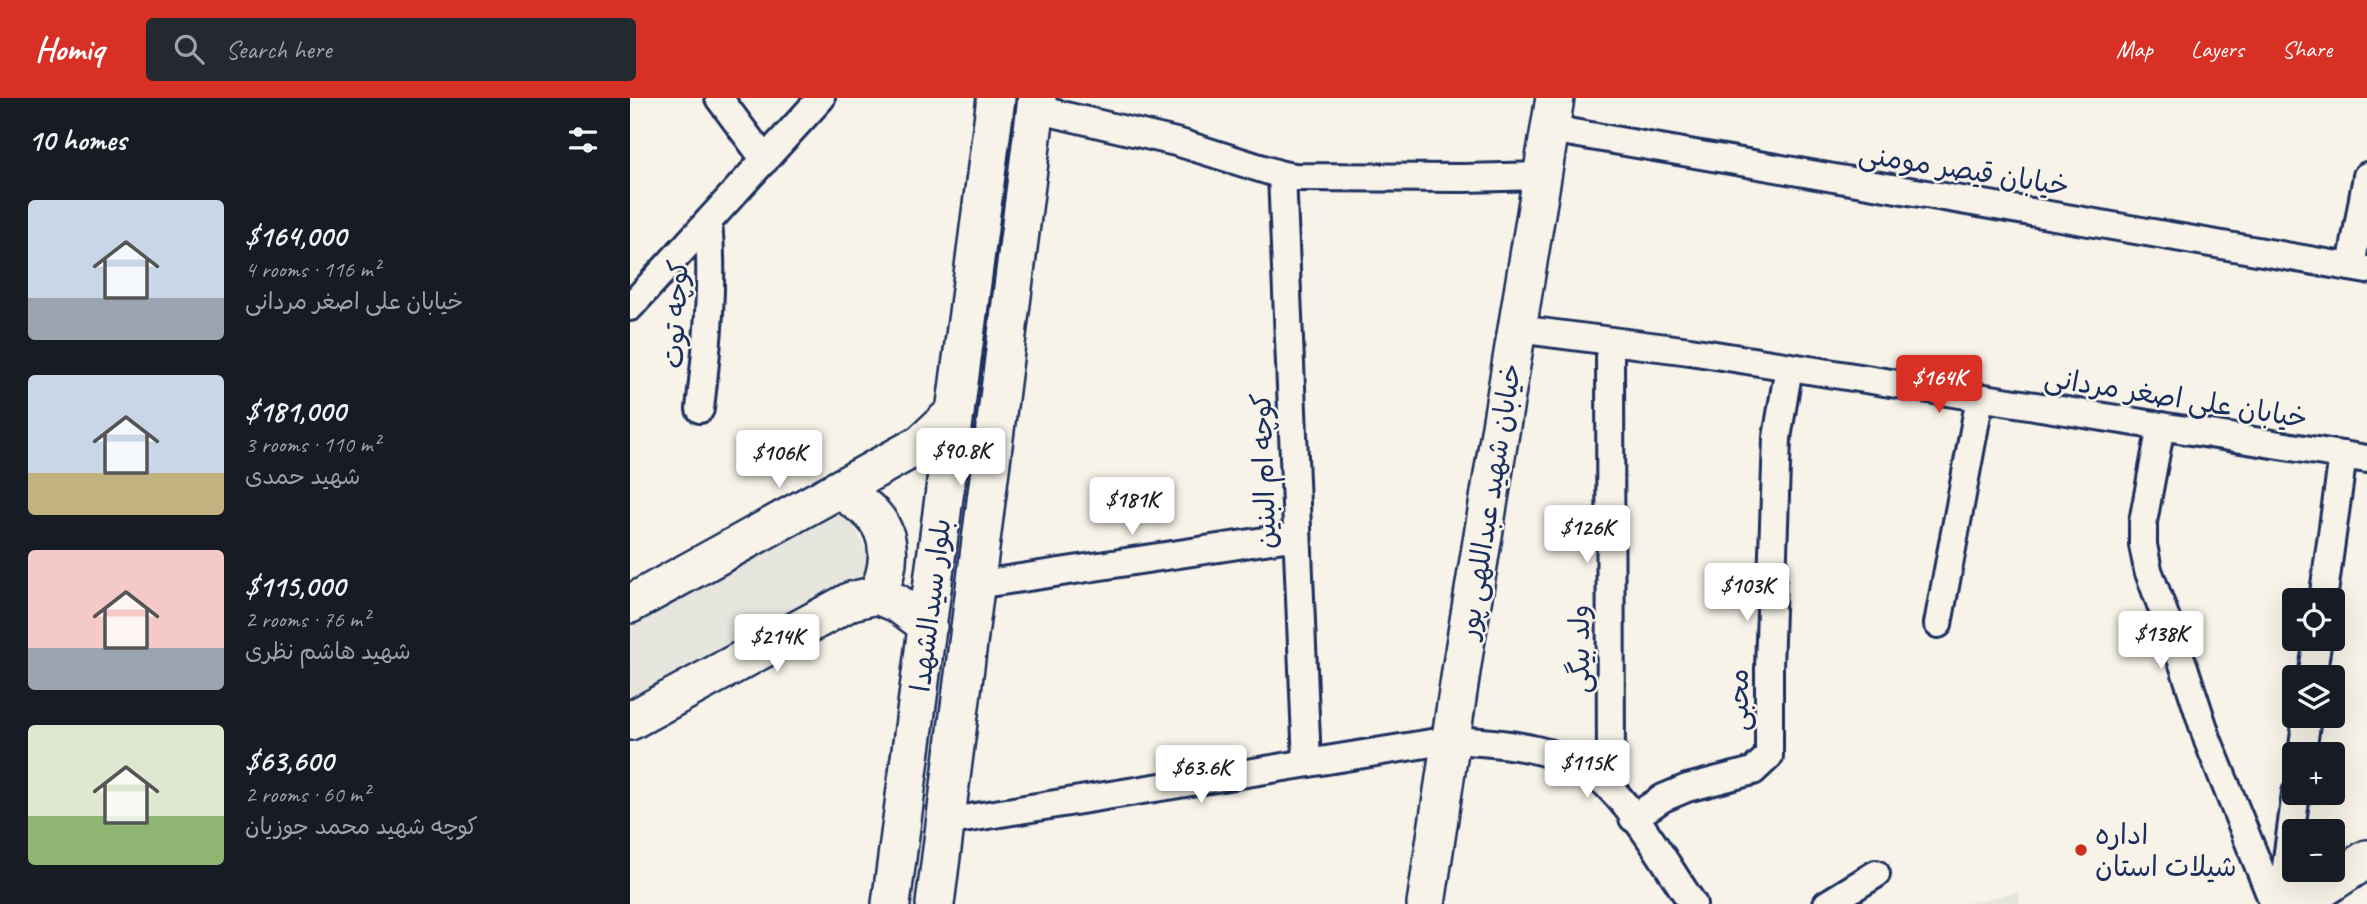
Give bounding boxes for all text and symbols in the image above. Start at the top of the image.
search box [146,18,636,81]
text: Homiq [35,28,104,70]
icon: search [170,30,208,68]
text: Search here [226,33,331,66]
text: Map [2116,34,2153,64]
text: Layers [2191,34,2244,64]
text: Share [2282,34,2332,64]
text: 10 homes [28,121,126,159]
icon: filters [564,121,602,159]
street label: خیابان قیصر مومنی [1856,136,2072,203]
text: $164,000 [245,217,346,255]
icon: home [84,228,168,312]
text: 4 rooms · 116 m² [245,255,380,284]
street label: کوچه توت [655,259,696,370]
text: خیابان علی اصغر مردانی [245,287,463,316]
pin: $164K [1890,356,1988,415]
street label: خیابان علی اصغر مردانی [2042,359,2310,436]
street label: خیابان شهید عبداللهی پور [1450,361,1530,643]
text: $164K [1912,363,1966,392]
text: $181,000 [245,392,345,430]
street label: کوچه ام البنین [1243,392,1288,550]
icon: home [84,403,168,487]
pin: $90.8K [904,428,1018,488]
text: 3 rooms · 110 m² [245,430,380,459]
pin: $106K [730,430,828,490]
text: $90.8K [932,436,990,465]
text: $106K [752,438,806,467]
text: شهید حمدی [245,462,360,491]
pin: $181K [1083,478,1181,537]
text: $181K [1105,485,1159,514]
pin: $126K [1538,505,1636,565]
text: $126K [1560,513,1614,542]
street label: بلوار سیدالشهدا [902,516,958,694]
pin: $103K [1698,564,1796,623]
text: $115,000 [245,567,345,605]
text: $103K [1720,571,1774,600]
icon: home [84,578,168,662]
map controls [2282,588,2345,882]
button: locate [2282,588,2345,651]
text: 2 rooms · 76 m² [245,605,369,634]
street label: ولد بیگی [1562,605,1597,693]
pin: $138K [2112,612,2210,671]
pin: $214K [728,614,826,674]
text: $138K [2134,619,2188,648]
text: $214K [750,622,804,651]
text: شهید هاشم نظری [245,637,411,666]
button: layers [2282,665,2345,728]
street label: محبی [1721,669,1756,731]
pin: $115K [1538,740,1636,800]
text: $63,600 [245,742,333,780]
button: + [2282,742,2345,805]
pin: $63.6K [1144,746,1258,805]
text: $115K [1561,748,1613,777]
icon: home [84,753,168,837]
text: $63.6K [1172,753,1230,782]
text: 2 rooms · 60 m² [245,780,369,809]
text: کوچه شهید محمد جوزیان [245,812,478,841]
place label: اداره شیلات استان [2095,817,2237,884]
button: − [2282,819,2345,882]
marker: اداره شیلات استان [2073,842,2089,858]

